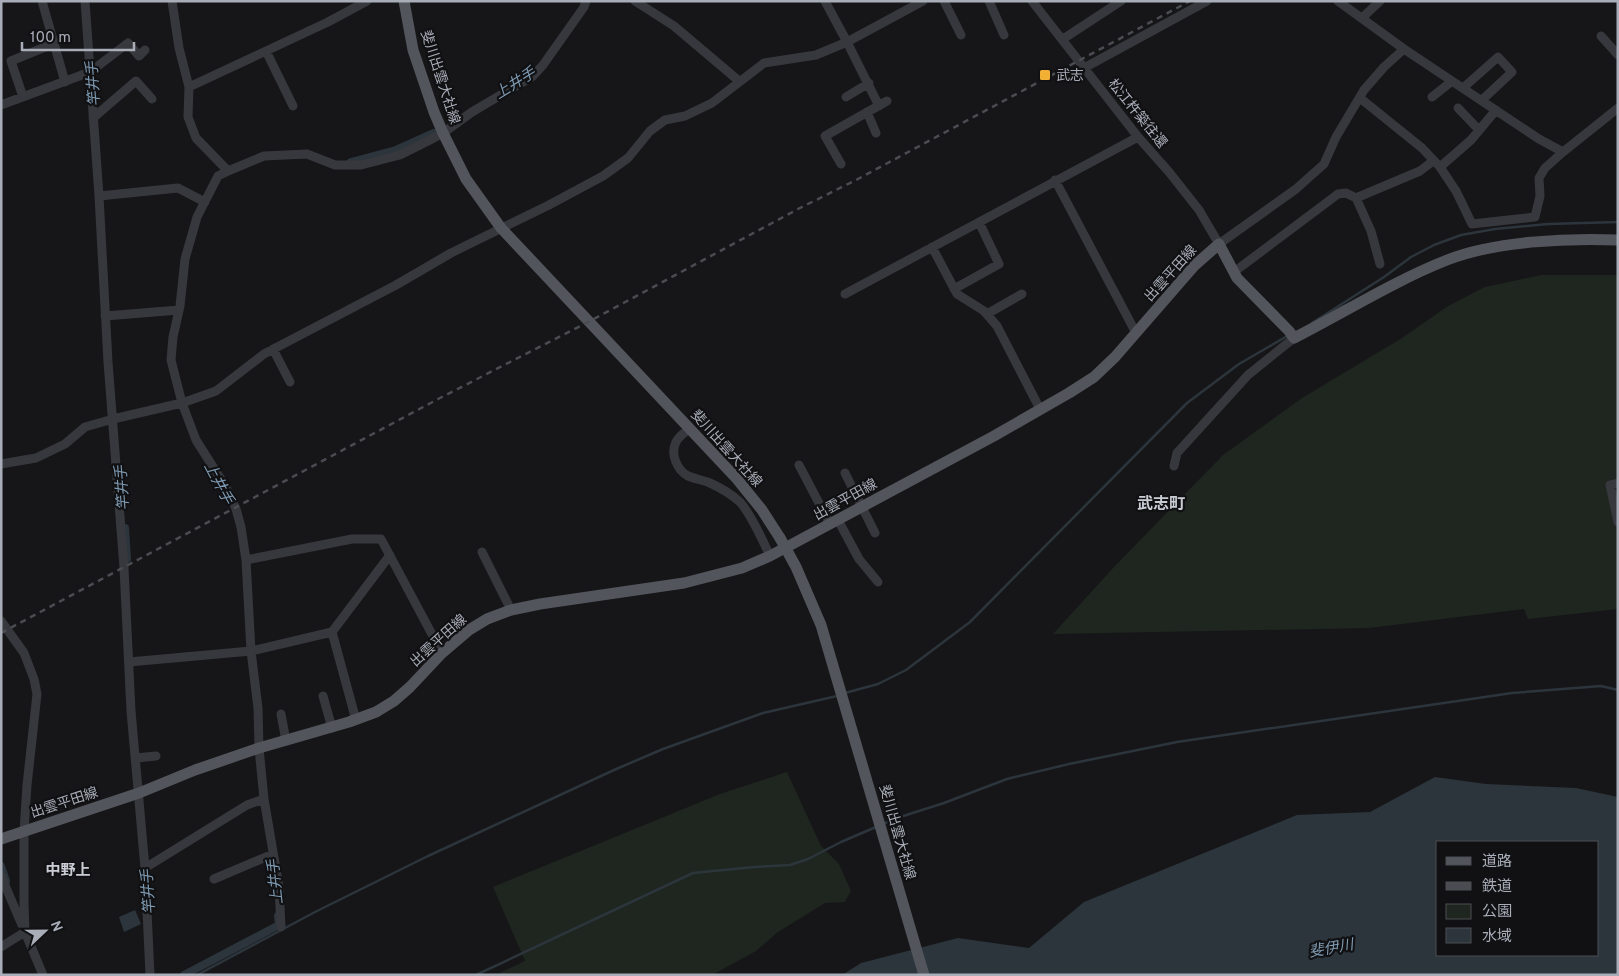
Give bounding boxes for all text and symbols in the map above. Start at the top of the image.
scale bar [22,20,135,52]
street label: 斐川出雲大社線 [416,28,463,127]
text: 100 m [30,29,71,48]
water label: 竿井手 [83,60,106,107]
water label: 上井手 [492,64,541,104]
marker: 武志 [1038,68,1052,82]
place label: 武志 [1056,68,1084,85]
street label: 松江杵築往還 [1104,76,1170,152]
street label: 出雲平田線 [1141,242,1201,306]
street label: 斐川出雲大社線 [687,407,765,491]
water label: 上井手 [199,459,237,509]
water label: 竿井手 [112,464,135,511]
street label: 出雲平田線 [811,476,880,525]
district label: 武志町 [1137,495,1185,515]
street label: 出雲平田線 [407,611,471,671]
street label: 斐川出雲大社線 [875,783,918,882]
street label: 出雲平田線 [29,785,100,822]
legend [1436,841,1599,956]
text: 道路 [1482,853,1512,872]
water label: 上井手 [265,857,288,905]
district label: 中野上 [45,862,91,881]
water label: 竿井手 [138,868,161,915]
text: 鉄道 [1482,878,1512,897]
text: 公園 [1482,903,1512,922]
north arrow [20,906,70,956]
text: N [46,919,65,935]
text: 水域 [1482,928,1512,947]
water label: 斐伊川 [1307,936,1357,963]

